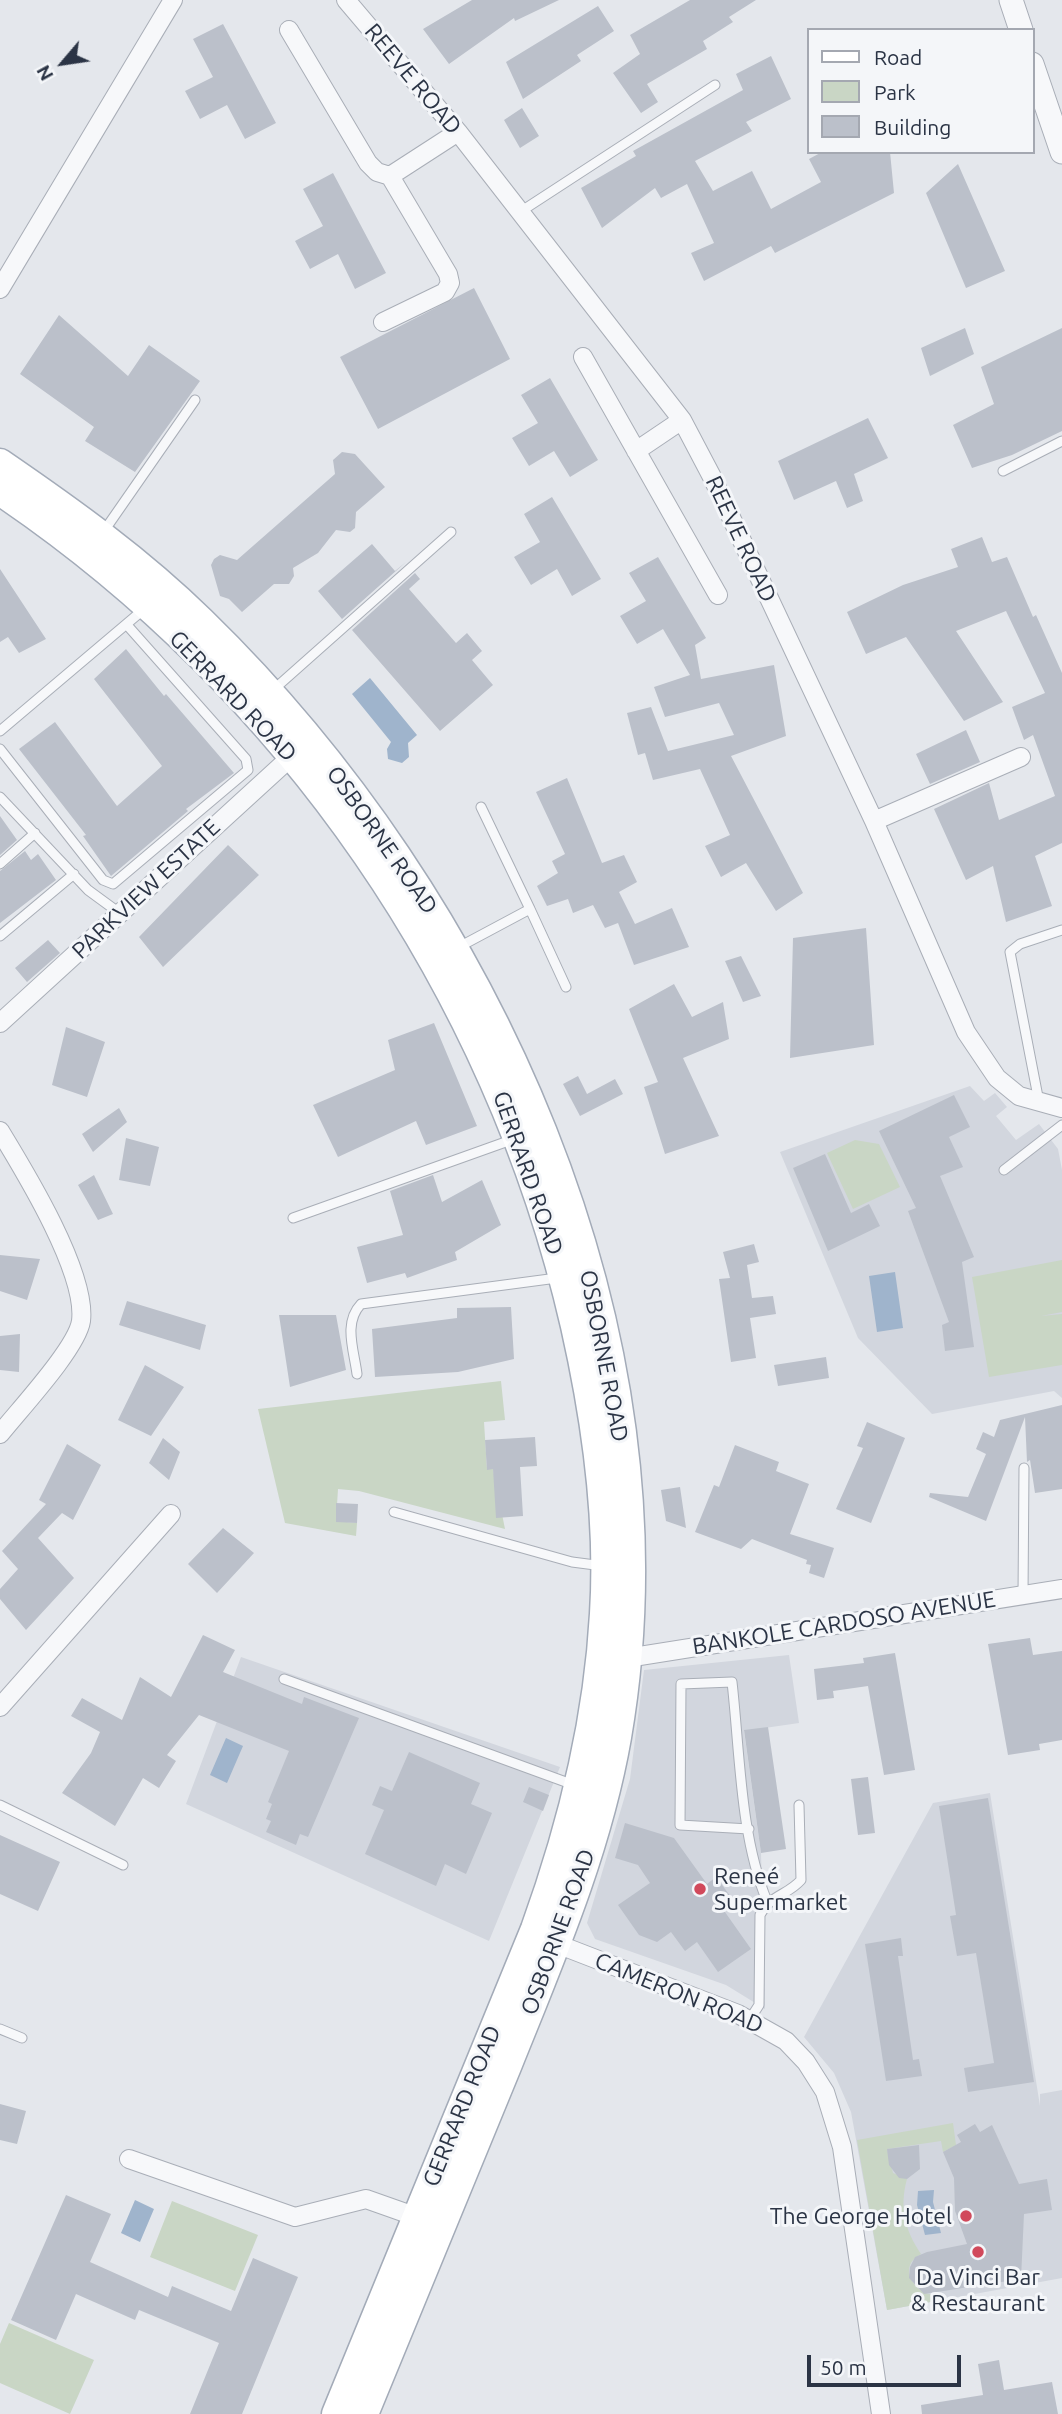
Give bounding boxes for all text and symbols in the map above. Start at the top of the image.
street label: REEVE ROAD [359,18,467,140]
north arrow [28,28,98,98]
legend [806,28,1034,154]
text: Road [874,45,922,69]
text: N [32,62,58,85]
text: Park [874,80,916,104]
text: Building [874,115,951,139]
street label: REEVE ROAD [700,472,782,606]
street label: GERRARD ROAD [164,625,302,767]
street label: OSBORNE ROAD [321,761,443,919]
street label: PARKVIEW ESTATE [66,813,226,965]
street label: GERRARD ROAD [487,1087,569,1259]
street label: OSBORNE ROAD [574,1268,634,1444]
street label: BANKOLE CARDOSO AVENUE [690,1585,998,1661]
street label: OSBORNE ROAD [515,1845,601,2019]
place label: Reneé Supermarket [714,1862,847,1916]
marker: Reneé Supermarket [692,1881,708,1897]
street label: CAMERON ROAD [591,1947,767,2039]
street label: GERRARD ROAD [417,2021,507,2191]
place label: The George Hotel [770,2202,952,2230]
marker: The George Hotel [958,2208,974,2224]
marker: Da Vinci Bar & Restaurant [970,2244,986,2260]
place label: Da Vinci Bar & Restaurant [911,2263,1045,2317]
scale bar [810,2340,964,2384]
text: 50 m [820,2355,867,2379]

